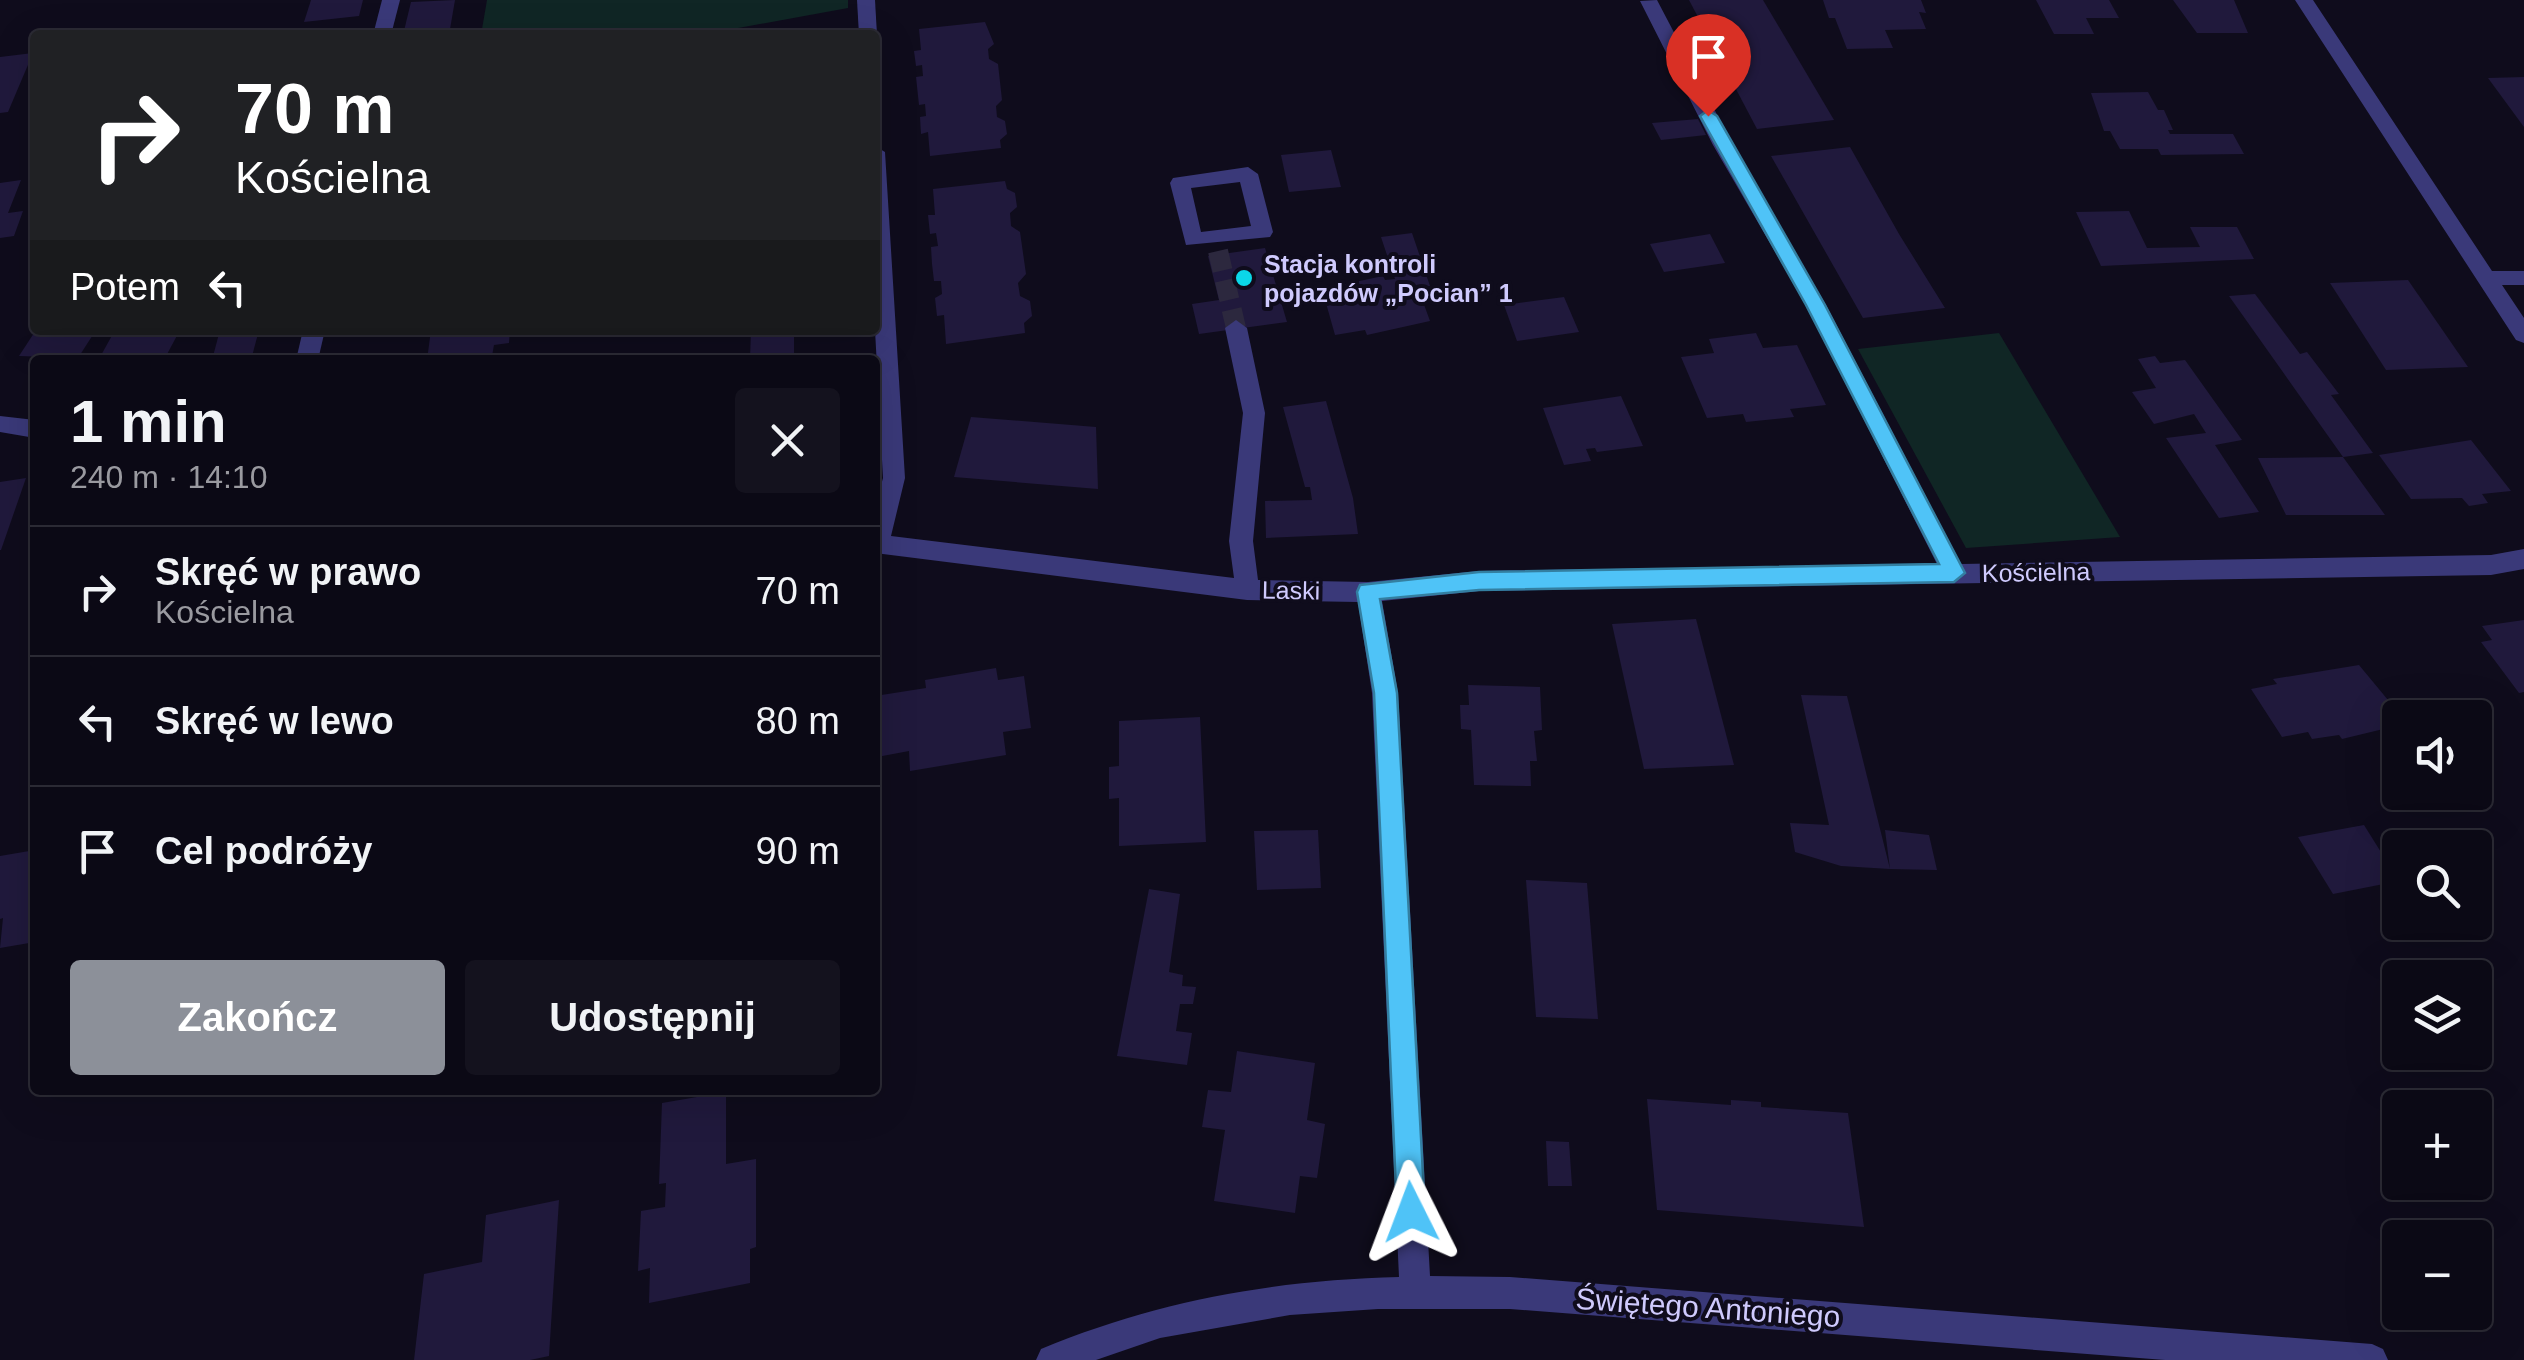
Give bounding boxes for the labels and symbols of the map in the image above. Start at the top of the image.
pin [1666,14,1751,117]
place label: Stacja kontroli pojazdów „Pocian” 1 [1264,250,1513,307]
marker: Stacja kontroli pojazdów „Pocian” 1 [1233,267,1255,289]
street label: Kościelna [1982,557,2091,587]
street label: Laski [1262,575,1320,605]
position arrow [1359,1160,1463,1264]
street label: Świętego Antoniego [1575,1282,1841,1333]

